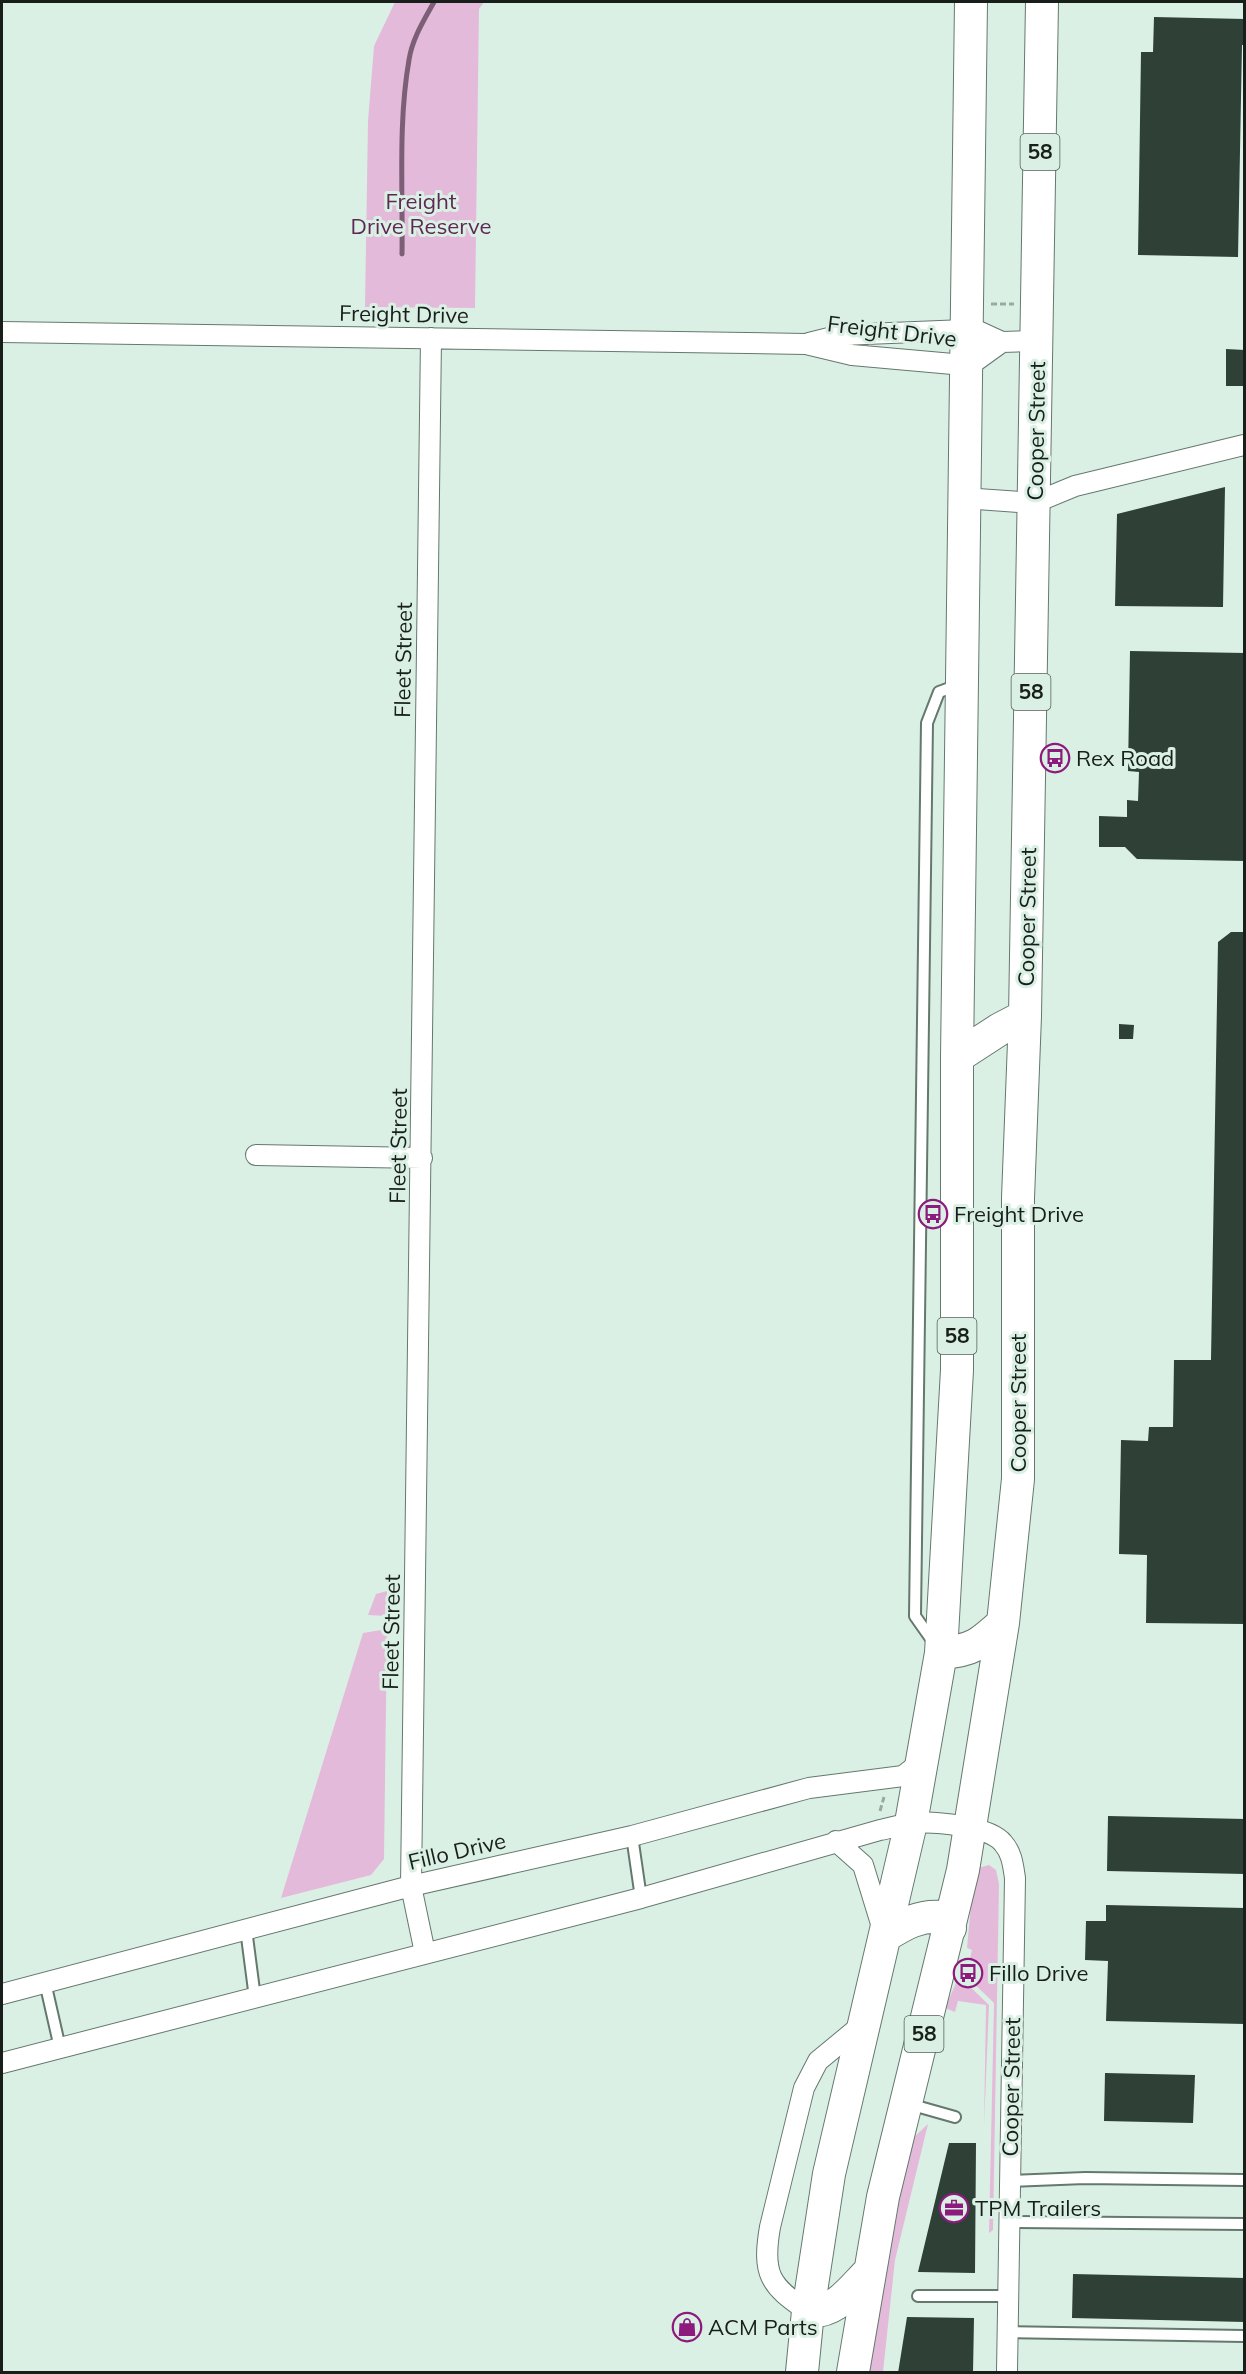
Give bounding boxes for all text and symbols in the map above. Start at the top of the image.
road number: 58 [1020,134,1060,170]
park label: Freight Drive Reserve [351,187,491,240]
street label: Freight Drive [339,299,469,329]
street label: Freight Drive [826,309,958,353]
street label: Cooper Street [1021,361,1051,501]
street label: Fleet Street [388,602,418,718]
road number: 58 [1012,674,1050,710]
bus stop icon: Rex Road [1039,742,1071,774]
place label: Rex Road [1076,744,1174,772]
street label: Cooper Street [1012,847,1042,987]
street label: Fleet Street [383,1088,413,1204]
bus stop icon: Freight Drive [917,1198,949,1230]
place label: Freight Drive [954,1200,1084,1228]
road number: 58 [938,1318,976,1354]
street label: Cooper Street [1004,1333,1032,1473]
street label: Fleet Street [376,1574,406,1690]
street label: Fillo Drive [405,1826,509,1876]
bus stop icon: Fillo Drive [952,1957,984,1989]
place label: Fillo Drive [989,1959,1089,1987]
road number: 58 [904,2016,944,2052]
street label: Cooper Street [996,2017,1026,2157]
office icon: TPM Trailers [938,2192,970,2224]
place label: TPM Trailers [975,2194,1101,2222]
shop icon: ACM Parts [671,2311,703,2343]
place label: ACM Parts [708,2313,818,2341]

